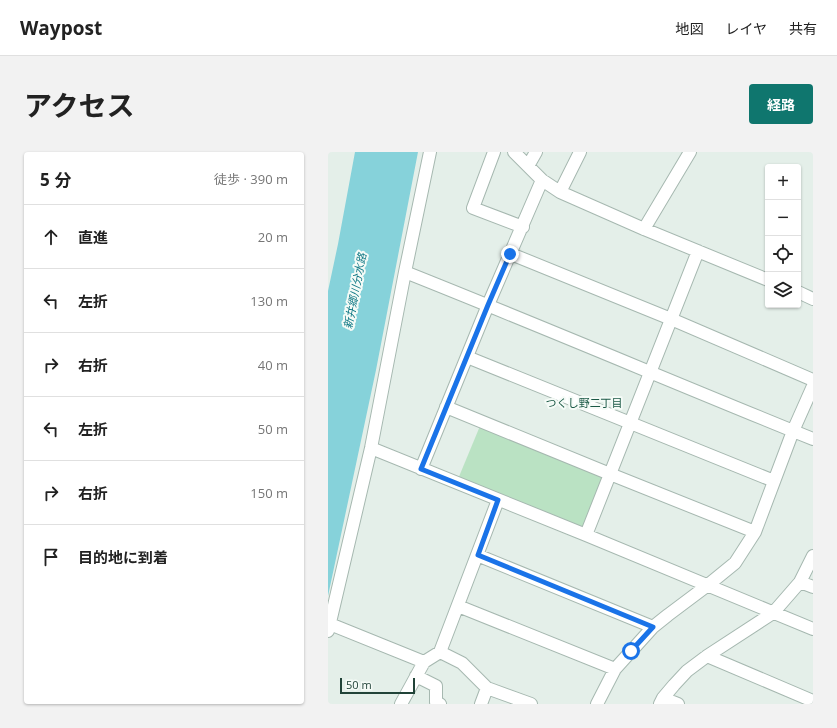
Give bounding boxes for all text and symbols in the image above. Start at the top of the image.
text: Waypost [20,15,102,41]
text: 地図 [675,19,703,38]
text: レイヤ [725,19,767,38]
text: 共有 [789,19,817,38]
button: 経路 [749,84,813,124]
text: アクセス [24,86,135,124]
map controls [765,164,801,308]
button: + [765,164,801,200]
text: 5 分 [40,168,71,191]
text: 徒歩 · 390 m [214,170,288,188]
button: − [765,200,801,236]
icon: ahead [40,226,62,248]
text: 直進 [78,227,108,247]
text: 20 m [258,228,288,246]
button: locate [765,236,801,272]
route end [501,245,519,263]
water label: 新井郷川分水路 [340,251,369,330]
button: layers [765,272,801,308]
icon: left [40,290,62,312]
text: 左折 [78,291,108,311]
text: 130 m [250,292,288,310]
icon: right [40,354,62,376]
text: 右折 [78,355,108,375]
text: 40 m [258,356,288,374]
district label: つくし野二丁目 [546,395,623,410]
icon: left [40,418,62,440]
text: 左折 [78,419,108,439]
text: 50 m [258,420,288,438]
icon: right [40,482,62,504]
text: 右折 [78,483,108,503]
text: 150 m [250,484,288,502]
icon: arrive [40,546,62,568]
text: 目的地に到着 [78,547,168,567]
route start [622,642,640,660]
scale bar [340,676,415,695]
text: 50 m [346,677,372,692]

